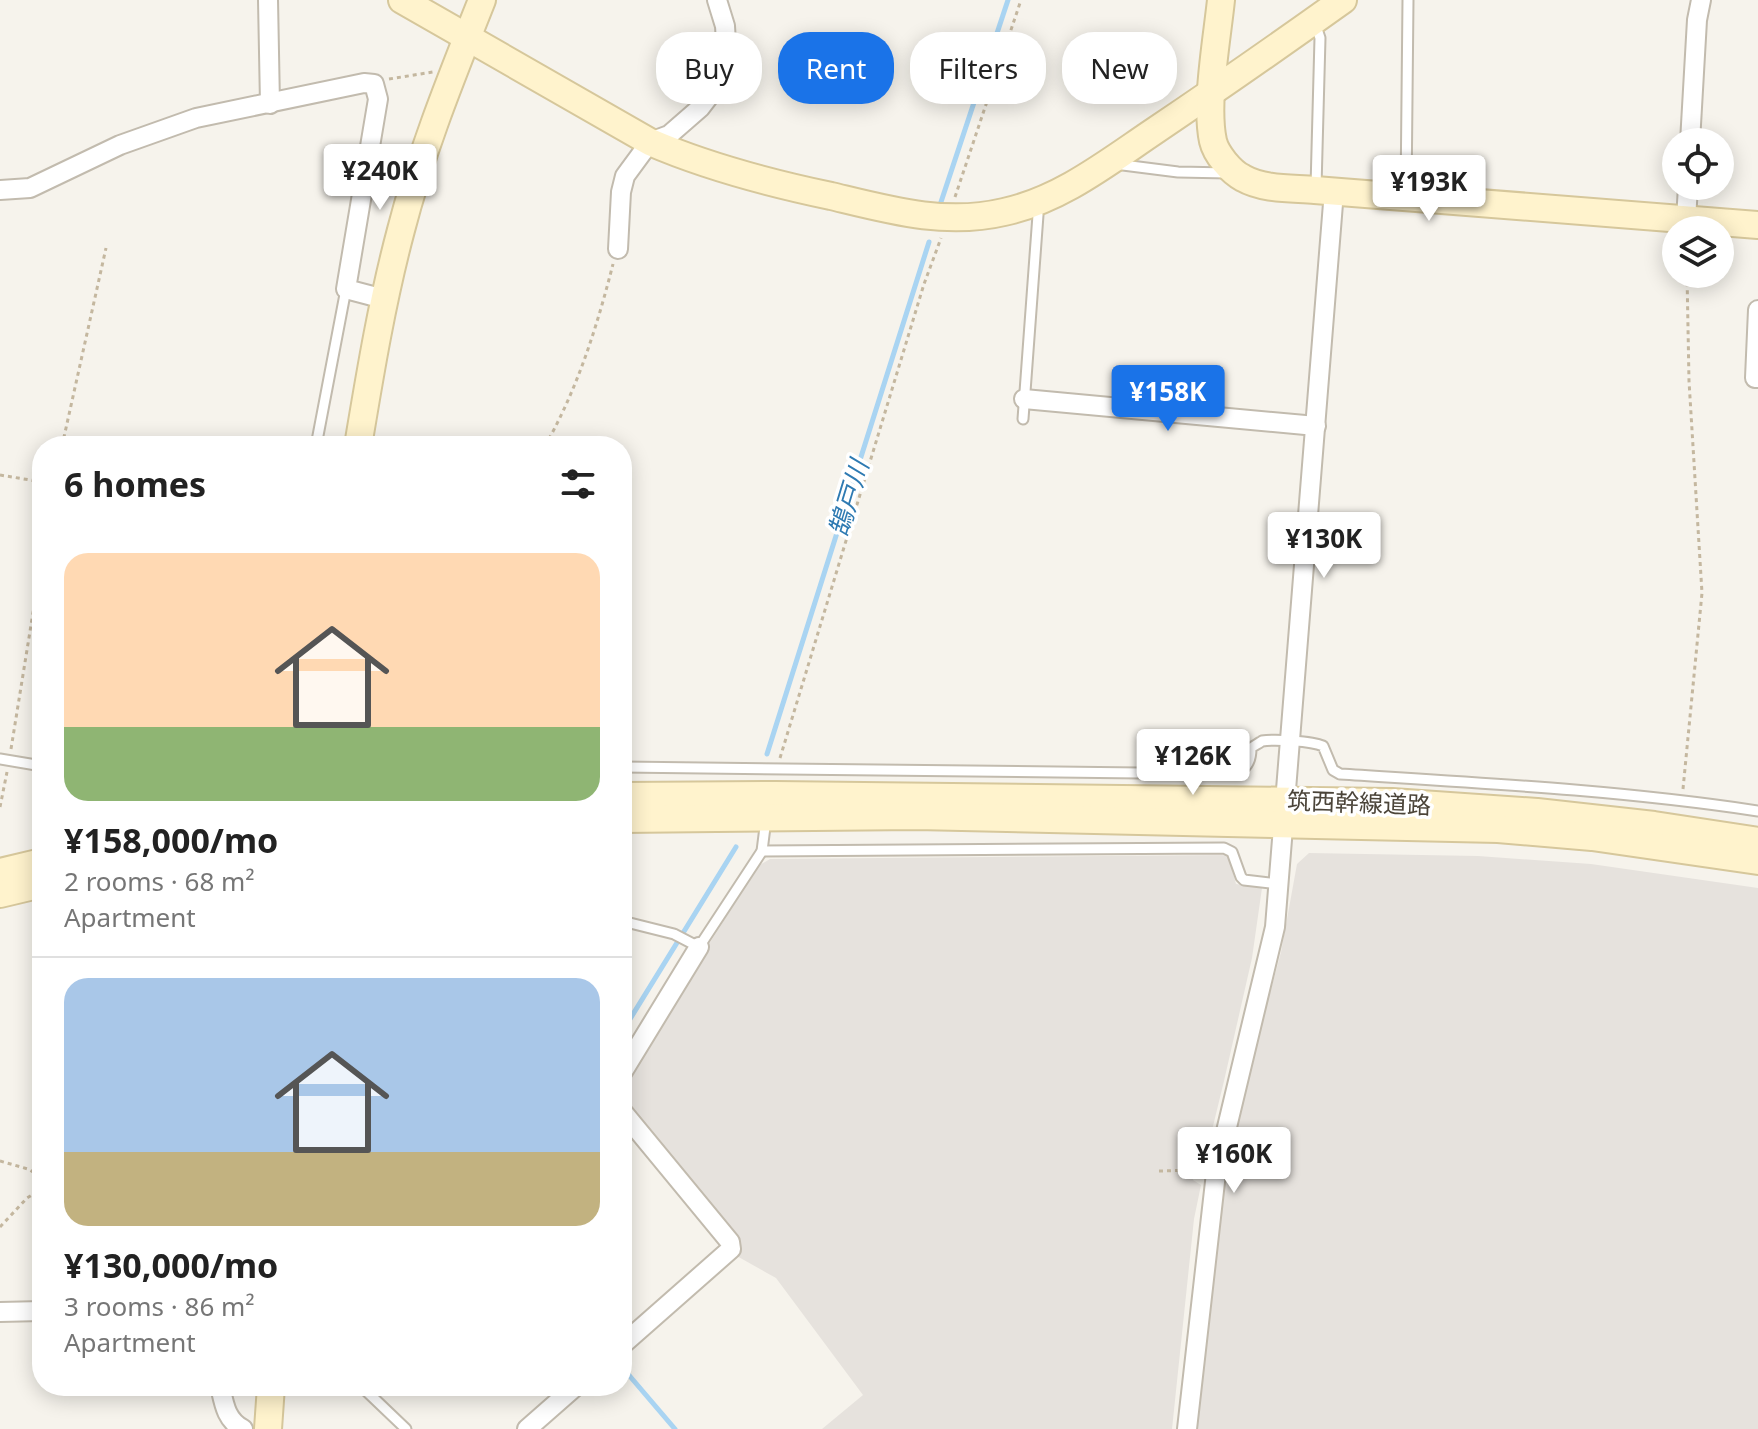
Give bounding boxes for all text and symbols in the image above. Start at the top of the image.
chip: Buy [656,32,762,104]
chip: Rent [778,32,894,104]
chip: Filters [910,32,1046,104]
chip: New [1062,32,1177,104]
map controls [1662,128,1734,288]
button: locate [1662,128,1734,200]
pin: ¥240K [324,144,436,212]
text: ¥240K [342,152,418,188]
pin: ¥193K [1373,155,1485,223]
text: ¥193K [1391,163,1467,199]
button: layers [1662,216,1734,288]
pin: ¥158K [1112,365,1224,433]
text: ¥158K [1130,373,1206,409]
water label: 鵠戸川 [819,453,877,541]
text: 6 homes [64,461,206,507]
icon: filters [556,462,600,506]
pin: ¥130K [1268,512,1380,580]
text: ¥130K [1286,520,1362,556]
icon: home [260,605,404,749]
pin: ¥126K [1137,729,1249,797]
text: ¥126K [1155,737,1231,773]
street label: 筑西幹線道路 [1286,783,1432,821]
text: ¥158,000/mo [64,817,278,863]
text: 2 rooms · 68 m² [64,863,254,899]
text: Apartment [64,899,196,935]
icon: home [260,1030,404,1174]
pin: ¥160K [1178,1127,1290,1195]
text: ¥160K [1196,1135,1272,1171]
text: ¥130,000/mo [64,1242,278,1288]
text: 3 rooms · 86 m² [64,1288,254,1324]
text: Apartment [64,1324,196,1360]

